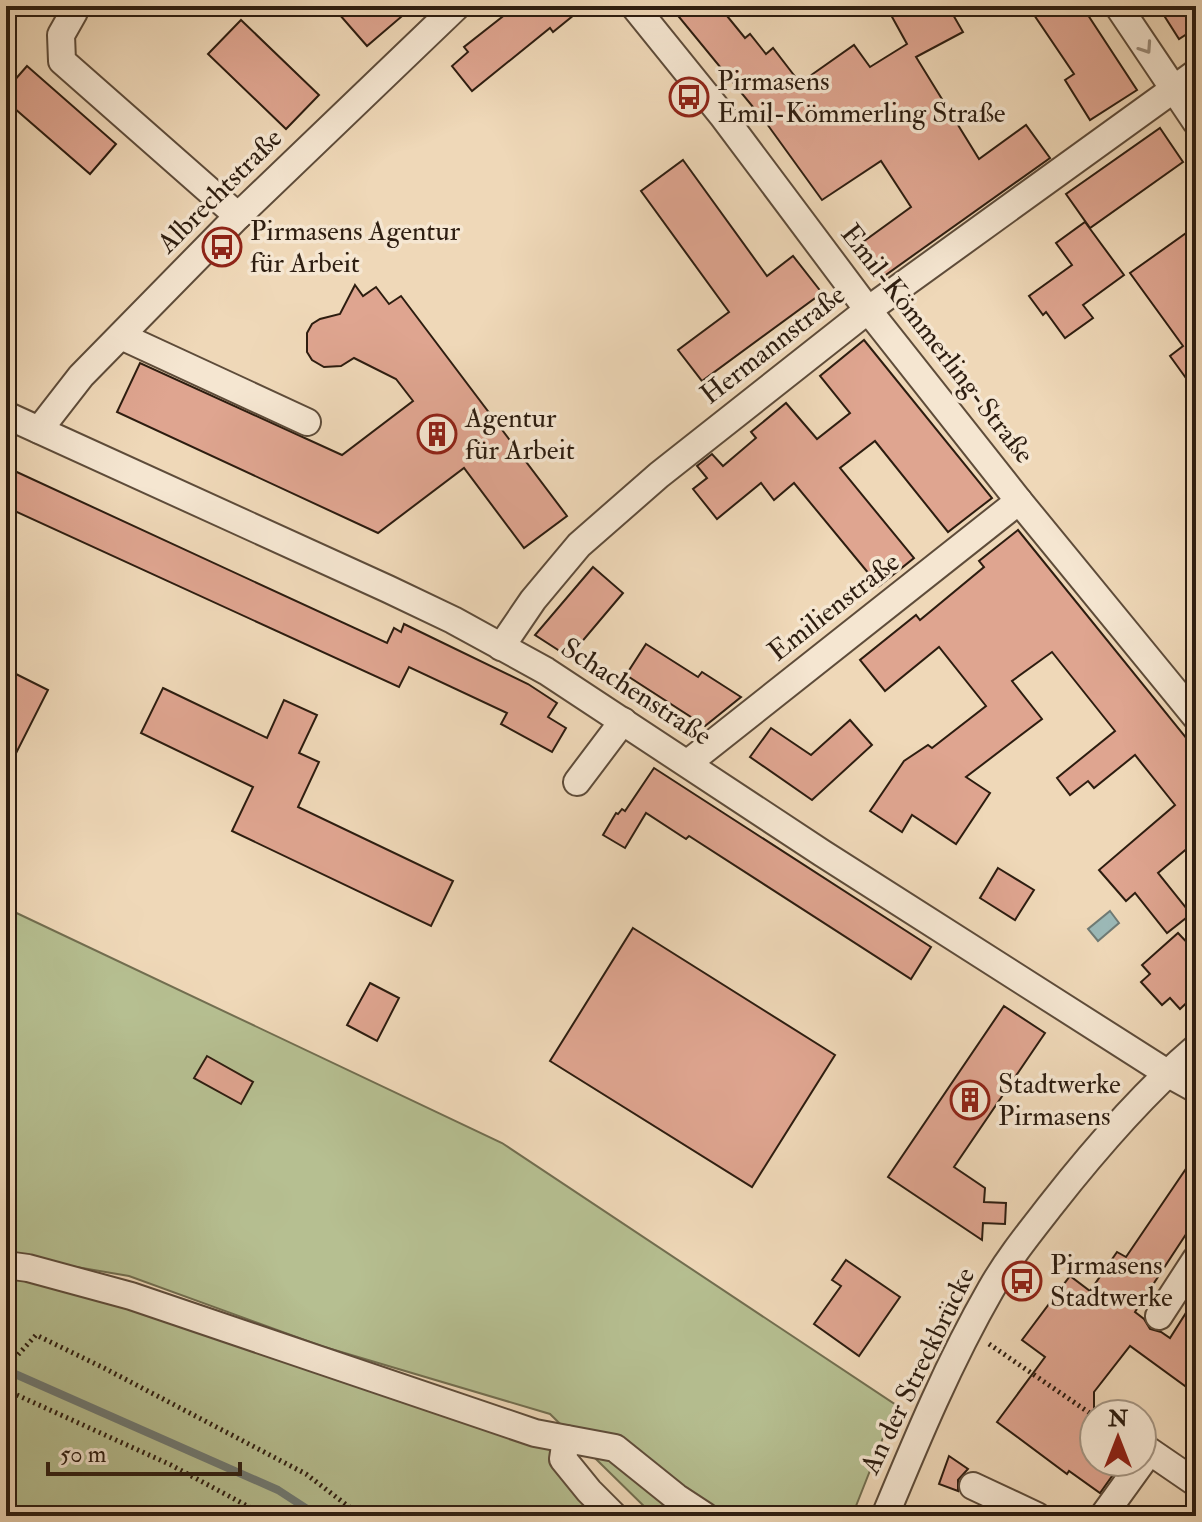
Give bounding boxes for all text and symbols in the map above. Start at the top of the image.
one-way arrow [1137,39,1152,53]
place label: Pirmasens Emil-Kömmerling Straße [717,64,1006,131]
bus stop icon: Pirmasens Emil-Kömmerling Straße [668,76,710,118]
street label: Albrechtstraße [149,121,290,262]
place label: Pirmasens Agentur für Arbeit [250,214,461,281]
street label: Emil-Kömmerling-Straße [833,217,1042,471]
bus stop icon: Pirmasens Agentur für Arbeit [201,226,243,268]
street label: Hermannstraße [694,277,853,412]
place label: Agentur für Arbeit [464,401,575,468]
building icon: Agentur für Arbeit [416,413,458,455]
street label: Emilienstraße [761,545,907,669]
street label: Schachenstraße [554,630,718,754]
place label: Stadtwerke Pirmasens [998,1067,1121,1134]
building icon: Stadtwerke Pirmasens [949,1079,991,1121]
place label: Pirmasens Stadtwerke [1050,1248,1173,1315]
bus stop icon: Pirmasens Stadtwerke [1001,1260,1043,1302]
street label: An der Streckbrücke [852,1262,983,1481]
north arrow [1078,1398,1158,1478]
text: N [1107,1405,1128,1433]
scale bar [48,1426,240,1476]
text: 50 m [60,1439,107,1470]

